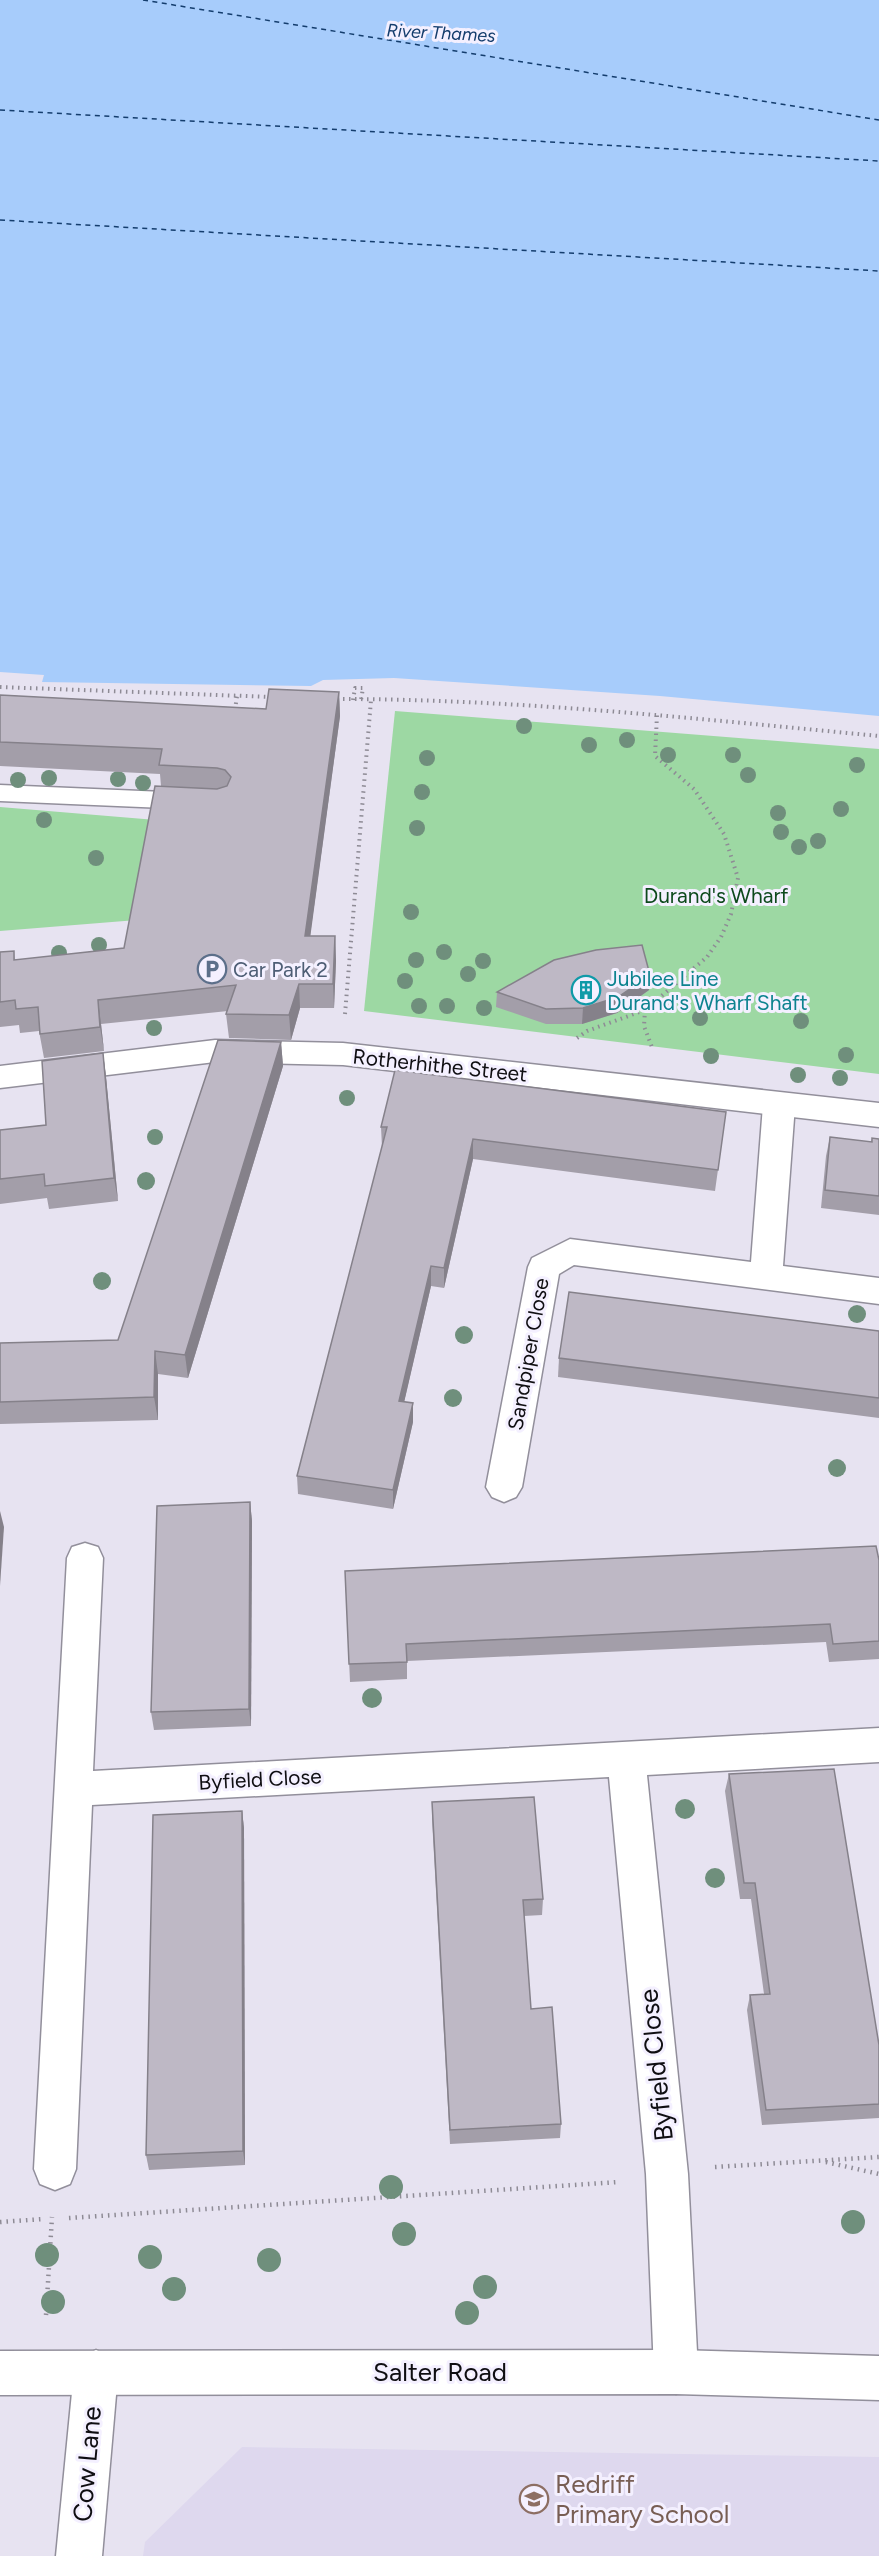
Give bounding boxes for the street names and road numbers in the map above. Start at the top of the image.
street label: Rotherhithe Street [352,1043,529,1087]
street label: Sandpiper Close [502,1276,554,1432]
street label: Byfield Close [198,1763,322,1795]
street label: Byfield Close [632,1987,680,2143]
street label: Salter Road [373,2356,507,2388]
street label: Cow Lane [66,2405,108,2523]

